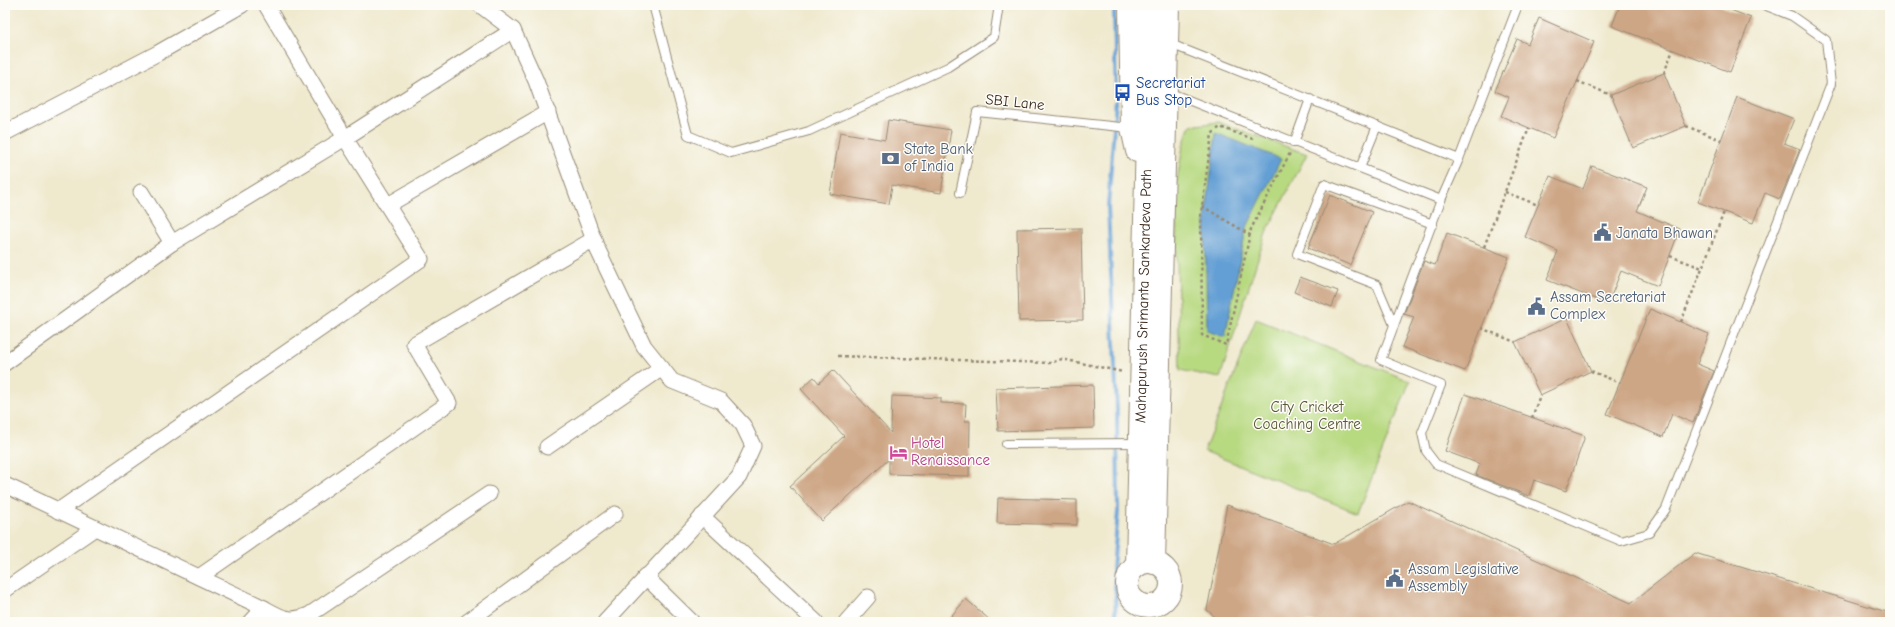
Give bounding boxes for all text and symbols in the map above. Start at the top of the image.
place label: Secretariat Bus Stop [1136,74,1206,109]
bus stop icon: Secretariat Bus Stop [1113,82,1133,102]
street label: SBI Lane [985,90,1046,114]
place label: State Bank of India [904,140,974,175]
bank icon: State Bank of India [881,148,901,168]
street label: Mahapurush Srimanta Sankardeva Path [1131,169,1155,423]
public building icon: Janata Bhawan [1593,223,1613,243]
place label: Janata Bhawan [1616,224,1713,242]
place label: Assam Secretariat Complex [1550,288,1666,323]
public building icon: Assam Secretariat Complex [1527,296,1547,316]
park label: City Cricket Coaching Centre [1253,398,1361,433]
place label: Hotel Renaissance [911,434,990,469]
hotel icon: Hotel Renaissance [888,442,908,462]
place label: Assam Legislative Assembly [1408,560,1519,595]
public building icon: Assam Legislative Assembly [1385,568,1405,588]

